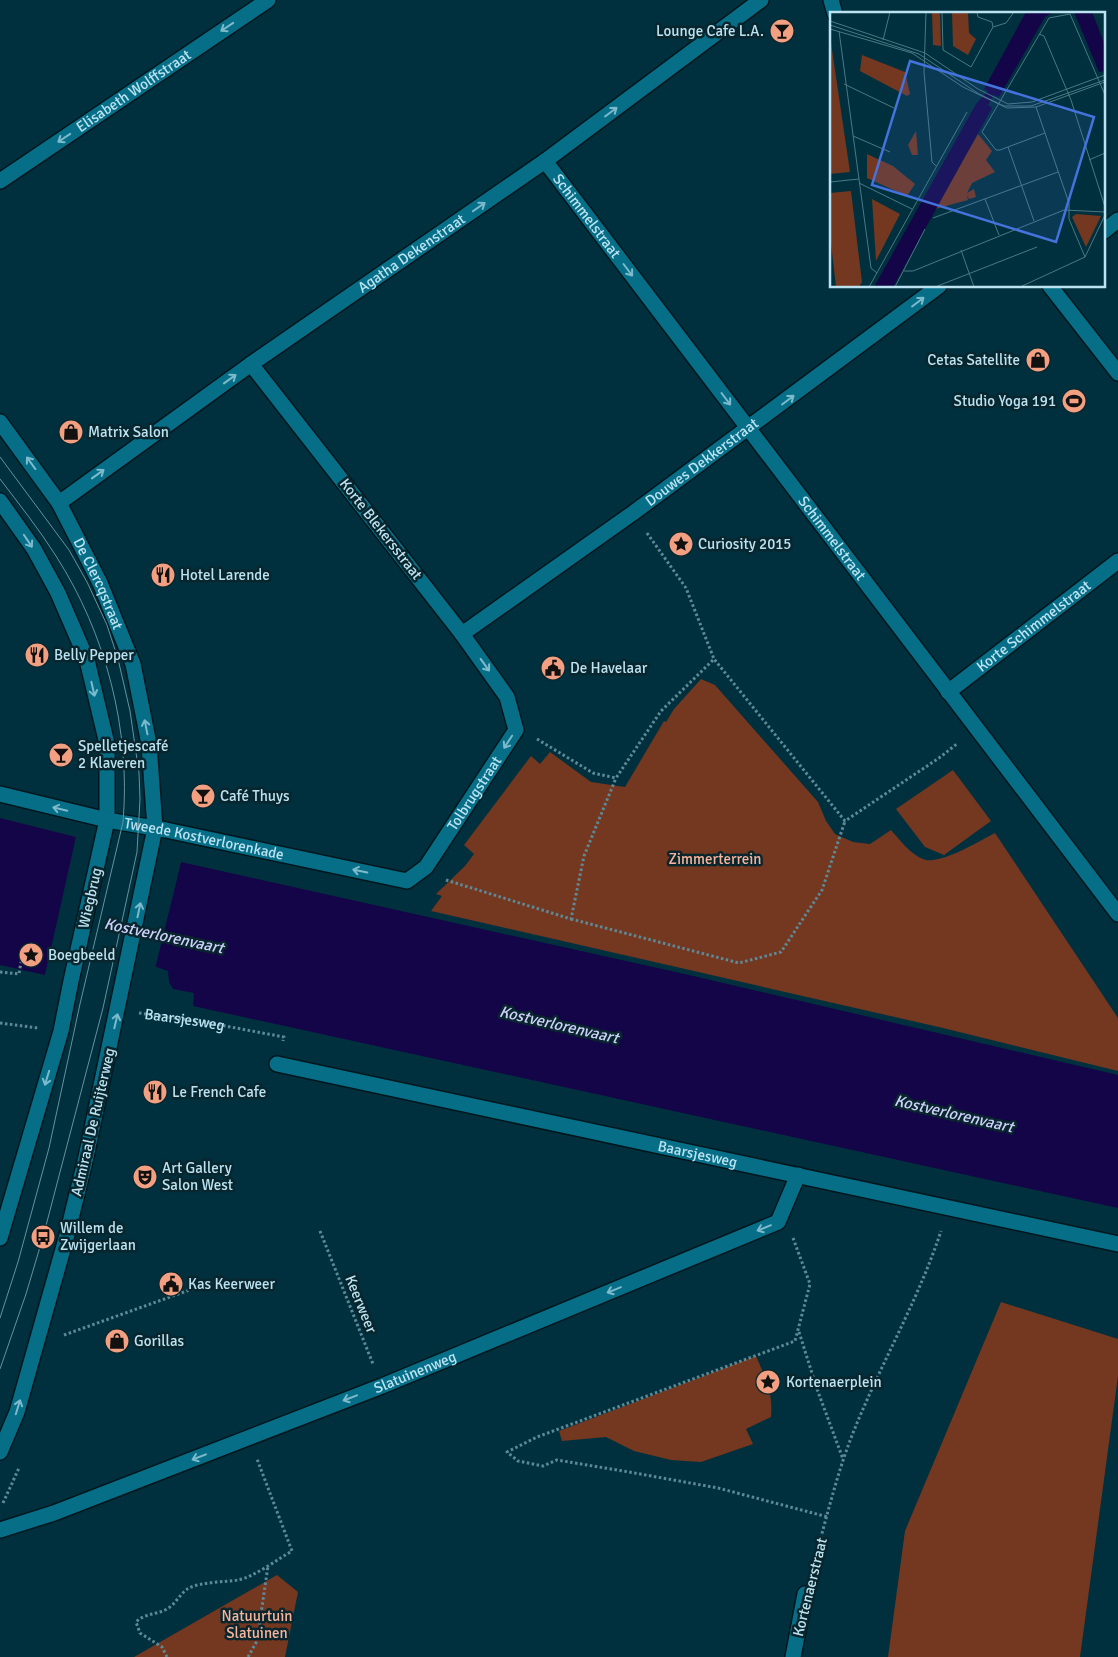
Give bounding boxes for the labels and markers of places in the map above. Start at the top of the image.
bar icon: Lounge Cafe L.A. [769,18,795,44]
place label: Lounge Cafe L.A. [656,22,764,40]
shop icon: Cetas Satellite [1025,347,1051,373]
place label: Cetas Satellite [927,351,1020,369]
sports icon: Studio Yoga 191 [1061,388,1087,414]
place label: Studio Yoga 191 [954,392,1056,410]
shop icon: Matrix Salon [58,419,84,445]
place label: Matrix Salon [88,423,169,441]
place icon: Curiosity 2015 [668,531,694,557]
place label: Curiosity 2015 [698,535,791,553]
restaurant icon: Hotel Larende [150,562,176,588]
place label: Hotel Larende [180,566,270,584]
restaurant icon: Belly Pepper [24,642,50,668]
place label: Belly Pepper [54,646,134,664]
public building icon: De Havelaar [540,655,566,681]
place label: De Havelaar [570,659,648,677]
place label: Spelletjescafé 2 Klaveren [78,737,168,772]
bar icon: Spelletjescafé 2 Klaveren [48,742,74,768]
bar icon: Café Thuys [190,783,216,809]
place label: Café Thuys [220,787,290,805]
place icon: Boegbeeld [18,942,44,968]
place label: Boegbeeld [48,946,116,964]
restaurant icon: Le French Cafe [142,1079,168,1105]
place label: Le French Cafe [172,1083,266,1101]
place label: Art Gallery Salon West [162,1159,233,1194]
theatre icon: Art Gallery Salon West [132,1164,158,1190]
place label: Willem de Zwijgerlaan [60,1219,136,1254]
bus stop icon: Willem de Zwijgerlaan [30,1224,56,1250]
public building icon: Kas Keerweer [158,1271,184,1297]
place label: Kas Keerweer [188,1275,276,1293]
shop icon: Gorillas [104,1328,130,1354]
place label: Gorillas [134,1332,185,1350]
place icon: Kortenaerplein [755,1369,781,1395]
place label: Kortenaerplein [786,1373,882,1391]

